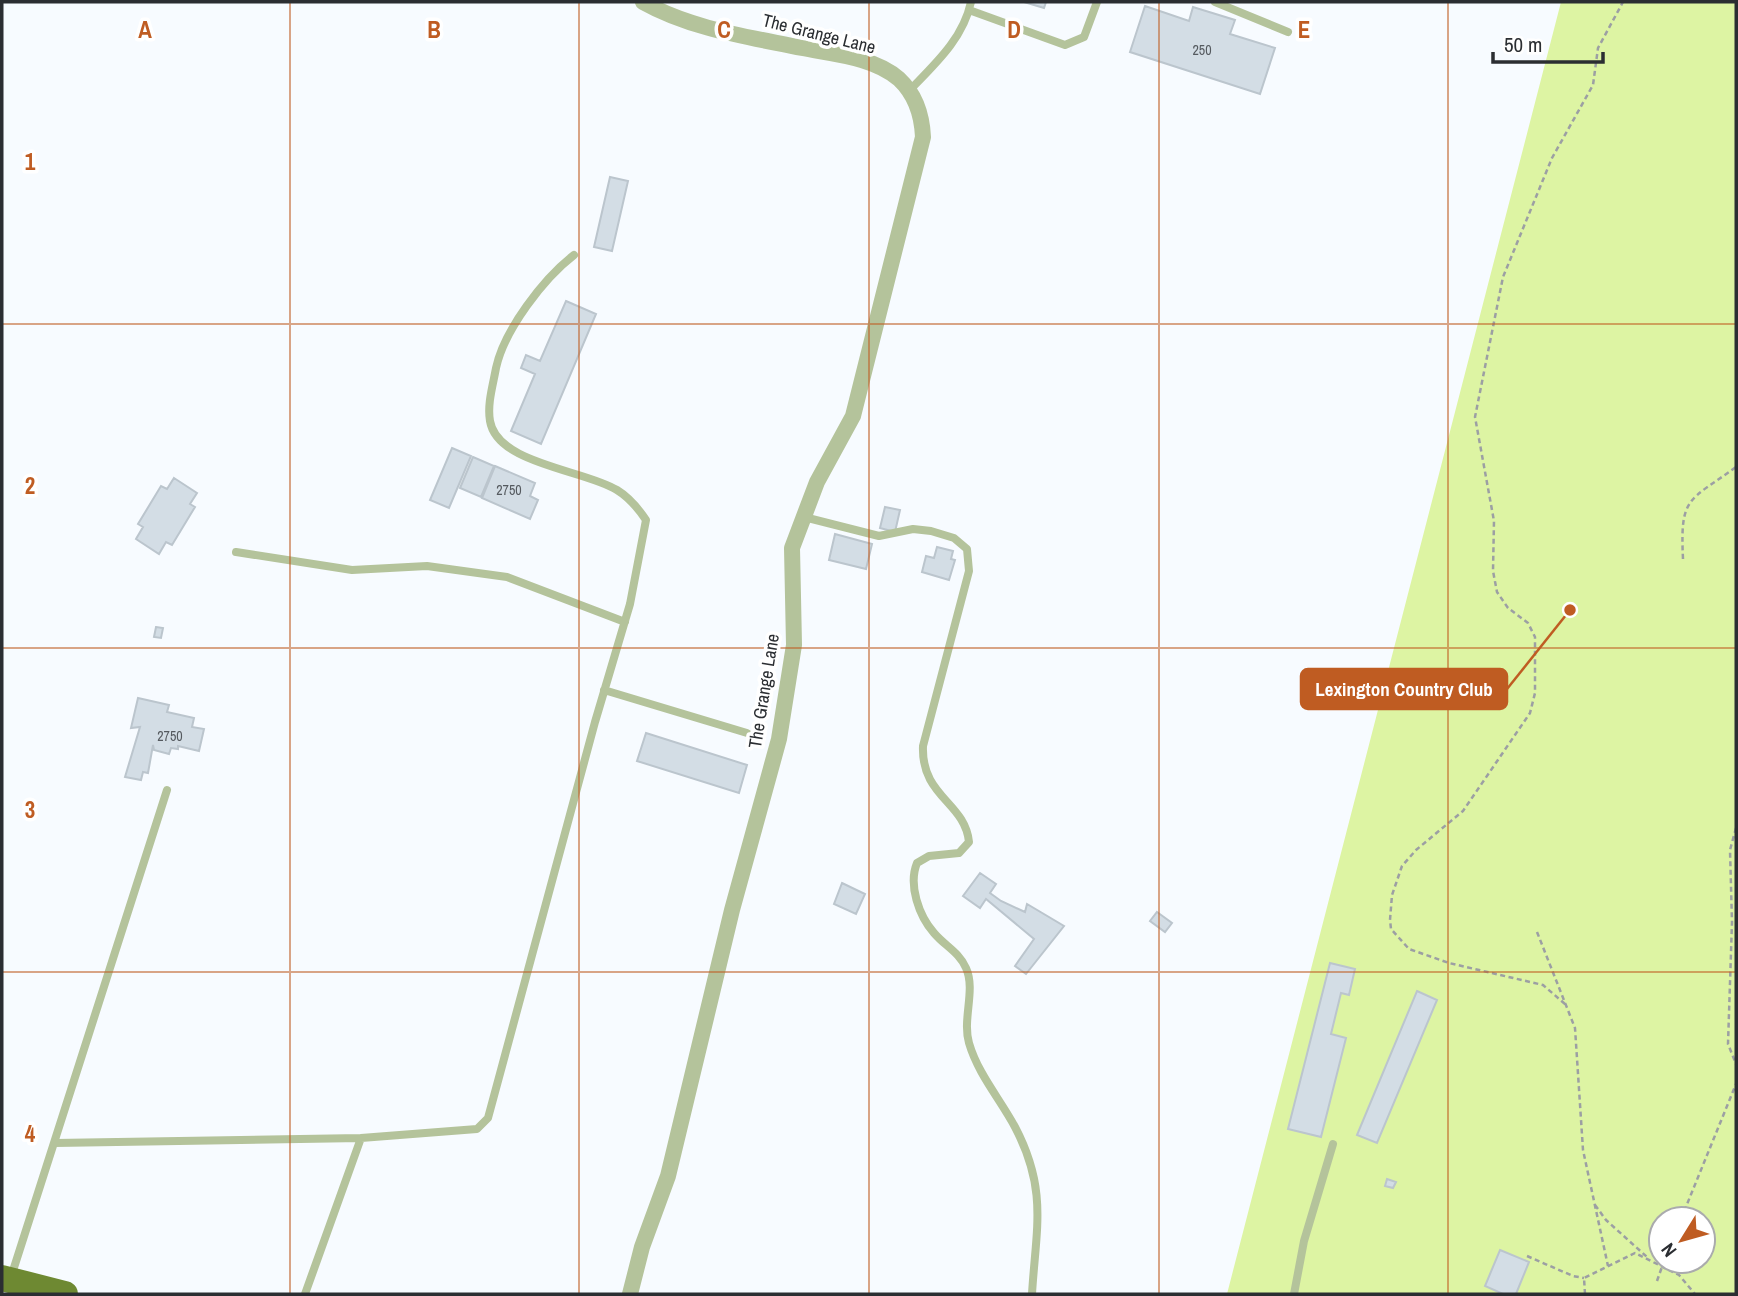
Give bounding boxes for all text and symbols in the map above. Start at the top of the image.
street label: The Grange Lane [760,7,878,60]
text: A [138,14,152,45]
text: B [427,14,441,45]
text: C [717,14,731,45]
text: D [1007,14,1021,45]
text: E [1298,14,1310,45]
scale bar [1493,21,1603,65]
text: 50 m [1504,30,1542,59]
house number: 250 [1192,41,1212,59]
text: 1 [25,146,36,177]
text: 2 [25,470,35,501]
house number: 2750 [496,481,522,499]
street label: The Grange Lane [742,632,785,750]
callout: Lexington Country Club [1301,669,1507,709]
text: Lexington Country Club [1315,676,1493,702]
house number: 2750 [157,727,183,745]
text: 3 [25,794,35,825]
text: 4 [25,1118,36,1149]
north arrow [1647,1205,1717,1275]
text: N [1655,1238,1682,1263]

